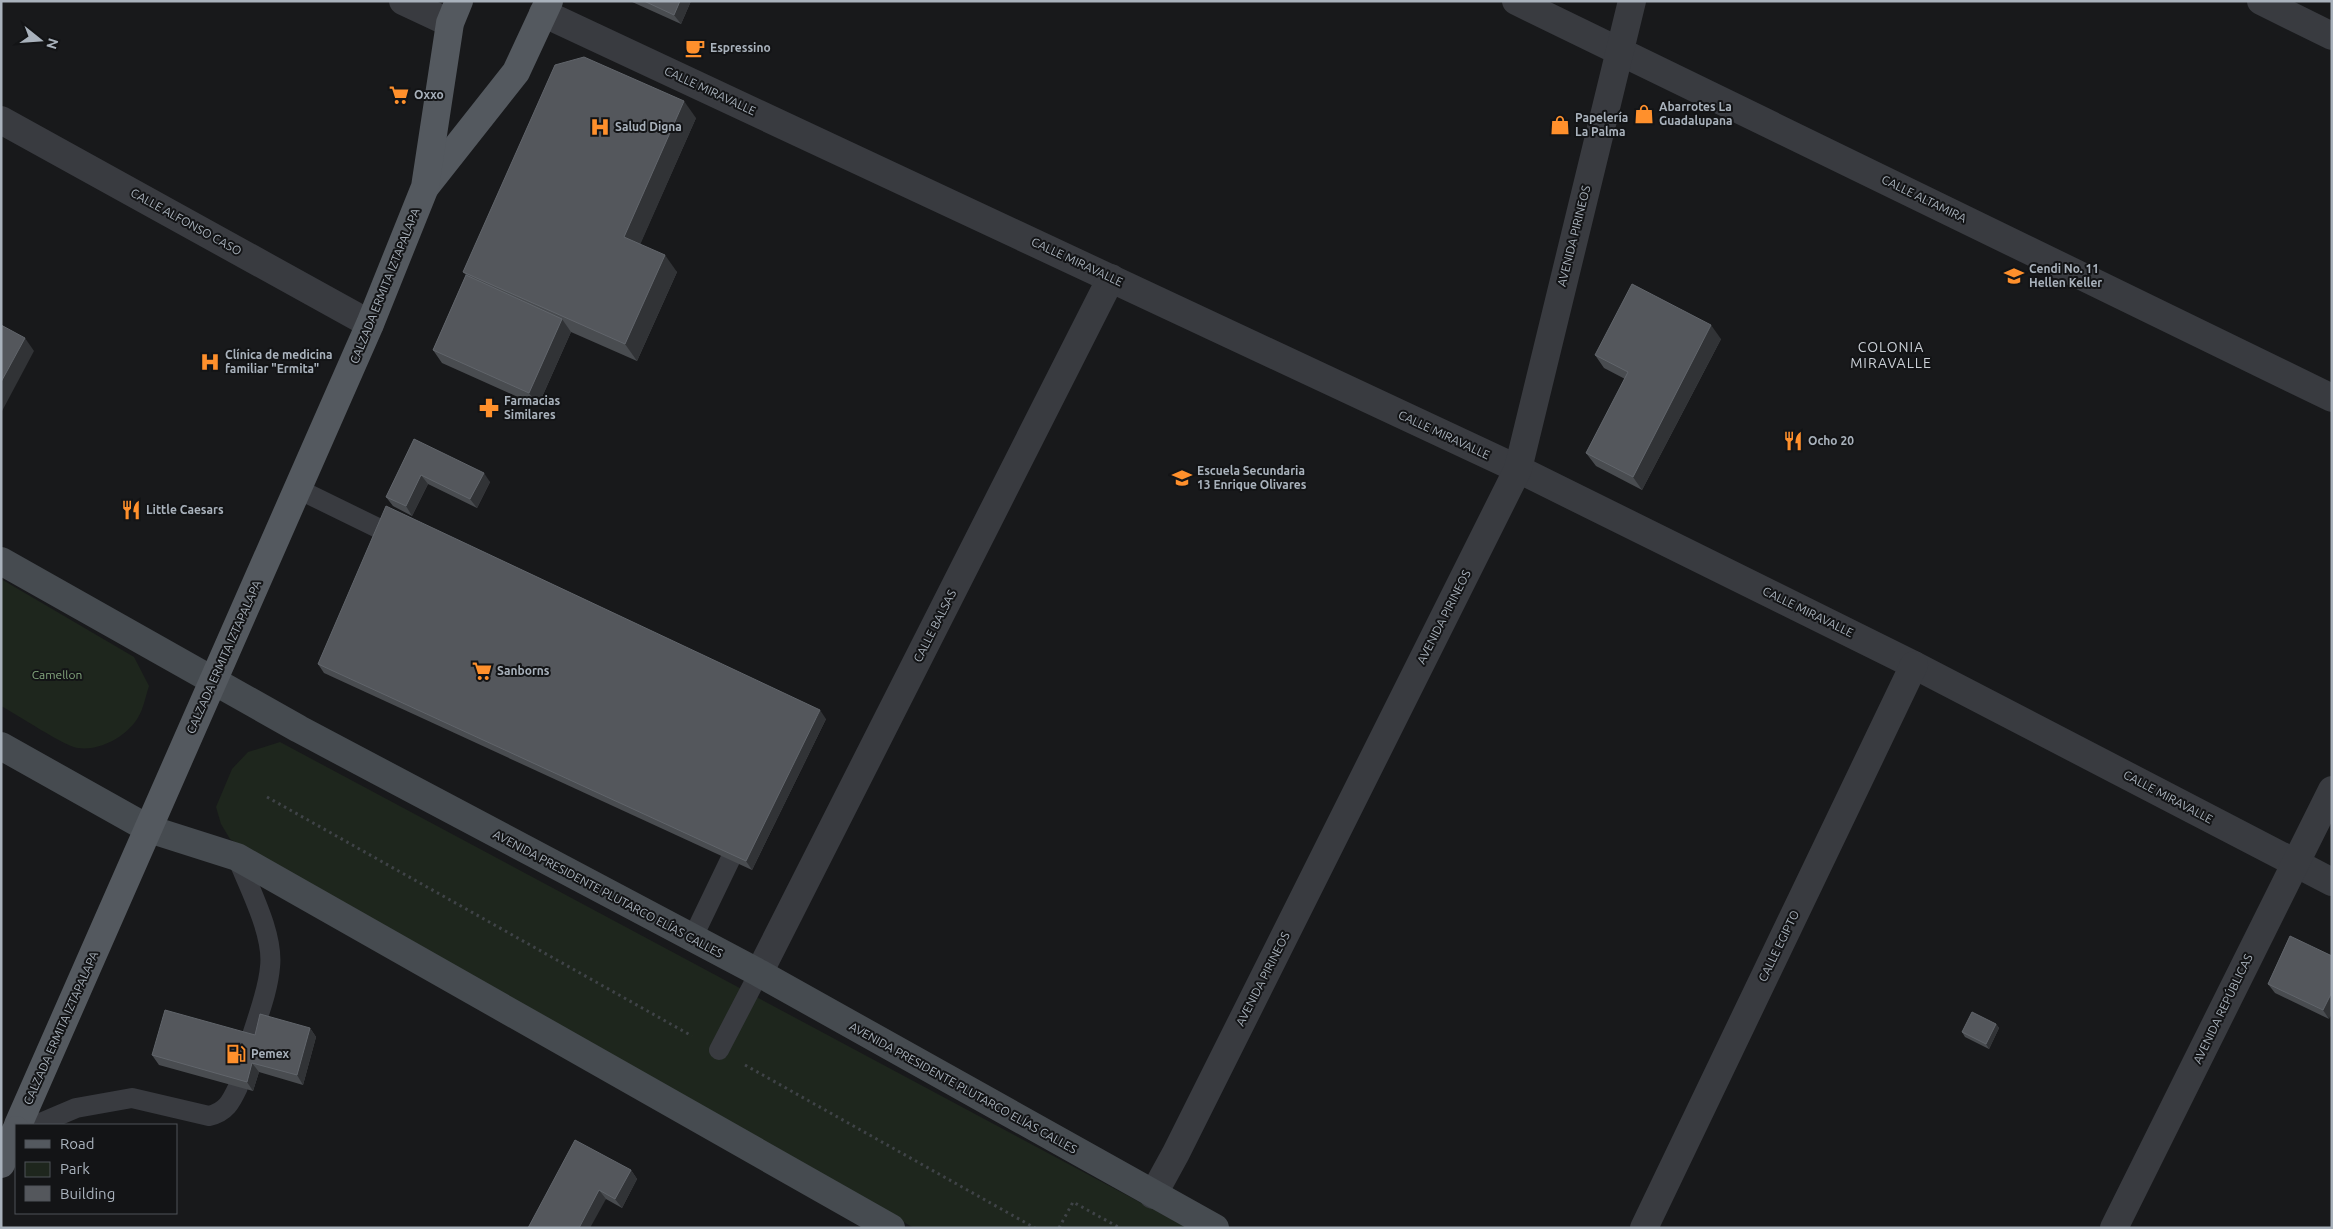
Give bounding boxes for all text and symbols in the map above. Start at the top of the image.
north arrow [15,15,65,65]
text: N [43,36,62,51]
cafe icon: Espressino [684,37,706,59]
place label: Espressino [710,41,771,54]
street label: CALLE MIRAVALLE [662,64,758,118]
supermarket icon: Oxxo [388,84,410,106]
place label: Oxxo [414,88,444,101]
place label: Abarrotes La Guadalupana [1659,100,1732,127]
shop icon: Abarrotes La Guadalupana [1633,103,1655,125]
place label: Papelería La Palma [1575,111,1628,138]
shop icon: Papelería La Palma [1549,114,1571,136]
hospital icon: Salud Digna [589,116,611,138]
place label: Salud Digna [615,120,682,133]
street label: CALLE ALTAMIRA [1880,172,1969,225]
street label: AVENIDA PIRINEOS [1555,184,1592,288]
street label: CALLE ALFONSO CASO [129,186,244,257]
street label: CALZADA ERMITA IZTAPALAPA [347,206,422,365]
street label: CALLE MIRAVALLE [1029,235,1125,289]
place label: Cendi No. 11 Hellen Keller [2029,262,2102,289]
school or university icon: Cendi No. 11 Hellen Keller [2003,265,2025,287]
district label: COLONIA MIRAVALLE [1850,339,1932,371]
place label: Clínica de medicina familiar "Ermita" [225,348,333,375]
hospital icon: Clínica de medicina familiar "Ermita" [199,351,221,373]
place label: Farmacias Similares [504,394,560,421]
pharmacy icon: Farmacias Similares [478,397,500,419]
street label: CALLE MIRAVALLE [1396,408,1492,462]
restaurant icon: Ocho 20 [1782,430,1804,452]
place label: Ocho 20 [1808,434,1854,447]
place label: Escuela Secundaria 13 Enrique Olivares [1197,464,1307,491]
school or university icon: Escuela Secundaria 13 Enrique Olivares [1171,467,1193,489]
restaurant icon: Little Caesars [120,499,142,521]
place label: Little Caesars [146,503,224,516]
street label: AVENIDA PIRINEOS [1414,568,1473,666]
street label: CALZADA ERMITA IZTAPALAPA [184,578,263,736]
street label: CALLE MIRAVALLE [1761,584,1856,639]
street label: CALLE BALSAS [911,587,958,664]
supermarket icon: Sanborns [471,660,493,682]
place label: Sanborns [497,664,550,677]
park label: Camellon [32,668,82,681]
street label: CALLE MIRAVALLE [2121,767,2215,826]
street label: AVENIDA PRESIDENTE PLUTARCO ELÍAS CALLES [491,827,725,960]
street label: CALLE EGIPTO [1756,908,1801,984]
street label: AVENIDA PIRINEOS [1233,930,1292,1028]
street label: CALZADA ERMITA IZTAPALAPA [21,949,100,1107]
street label: AVENIDA REPÚBLICAS [2190,952,2255,1066]
street label: AVENIDA PRESIDENTE PLUTARCO ELÍAS CALLES [847,1019,1079,1156]
fuel station icon: Pemex [225,1043,247,1065]
place label: Pemex [251,1047,290,1060]
legend [15,1124,178,1214]
text: Road [60,1135,95,1152]
text: Park [60,1160,90,1177]
text: Building [60,1185,115,1202]

